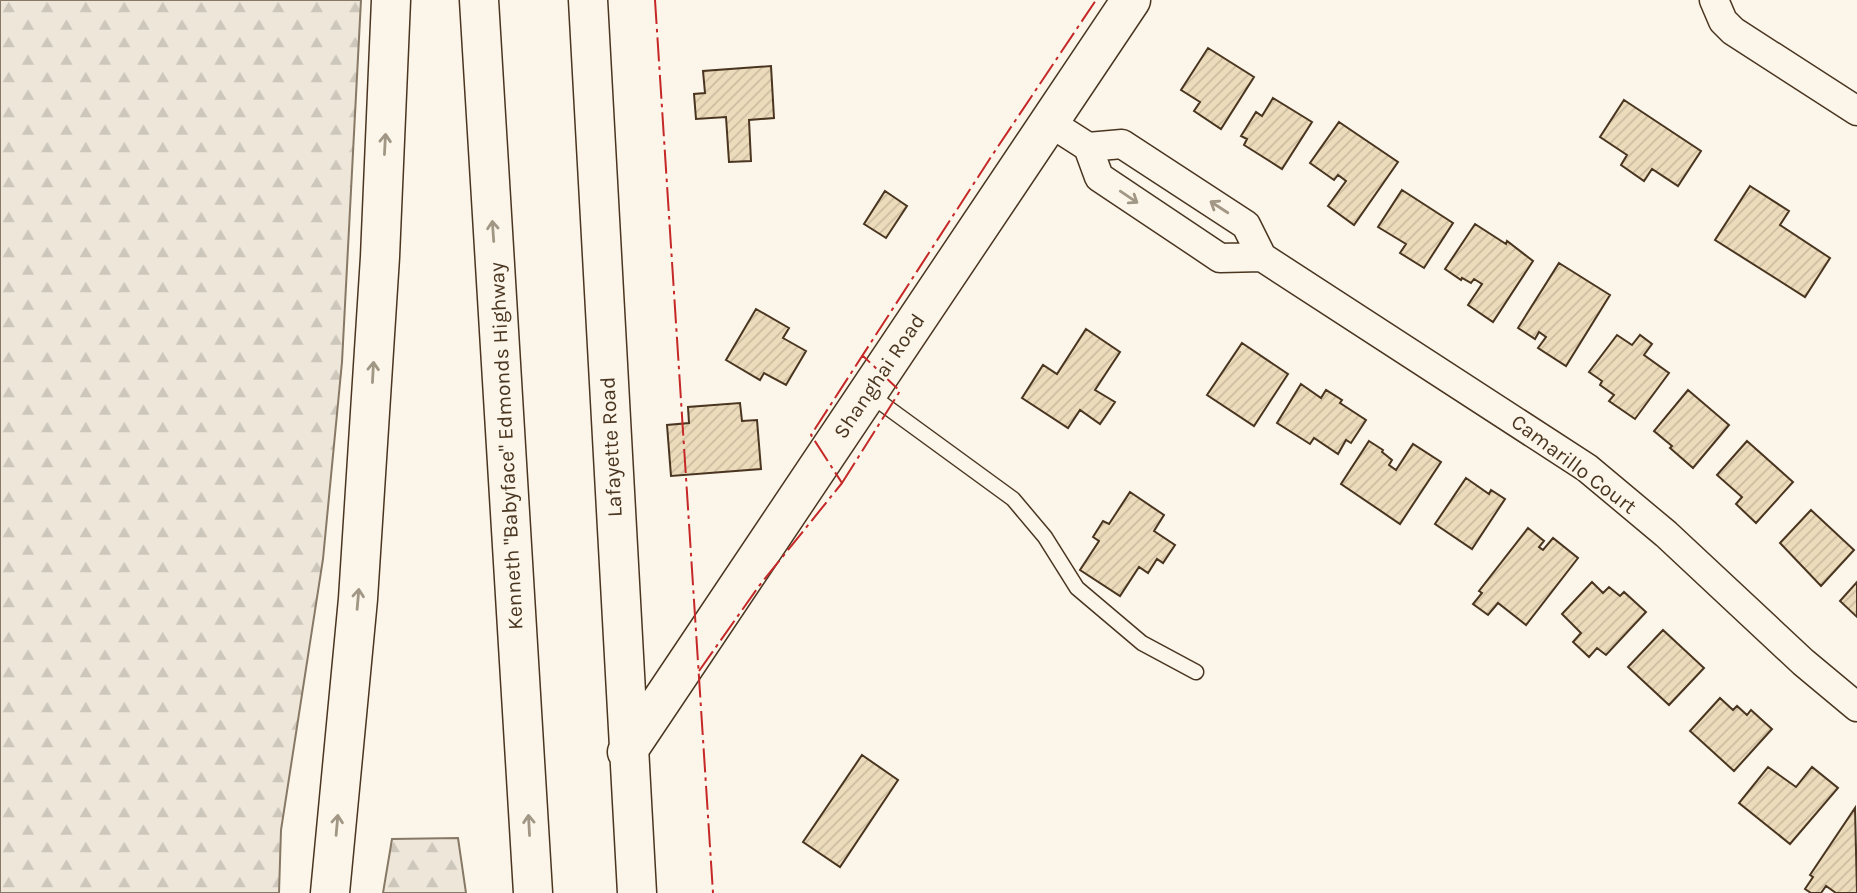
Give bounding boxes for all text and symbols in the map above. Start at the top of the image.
one-way arrow [379,134,392,156]
one-way arrow [1119,190,1138,204]
one-way arrow [1210,200,1229,215]
one-way arrow [486,220,499,243]
street label: Kenneth "Babyface" Edmonds Highway [484,261,528,630]
street label: Shanghai Road [828,309,930,443]
one-way arrow [367,361,380,383]
street label: Lafayette Road [595,376,627,518]
street label: Camarillo Court [1507,409,1641,519]
one-way arrow [352,588,365,610]
one-way arrow [331,814,344,837]
one-way arrow [522,814,535,837]

